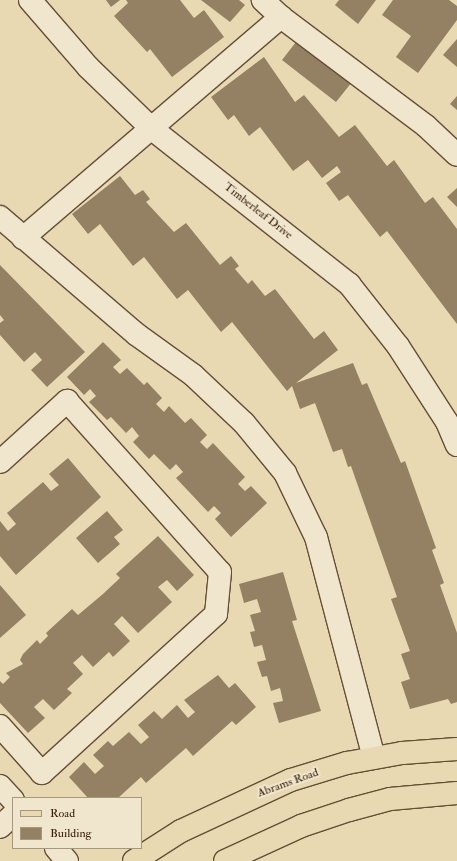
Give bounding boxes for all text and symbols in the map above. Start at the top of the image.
street label: Timberleaf Drive [221,180,295,242]
street label: Abrams Road [256,765,320,801]
legend [12,797,142,849]
text: Road [50,806,75,821]
text: Building [50,826,91,841]

